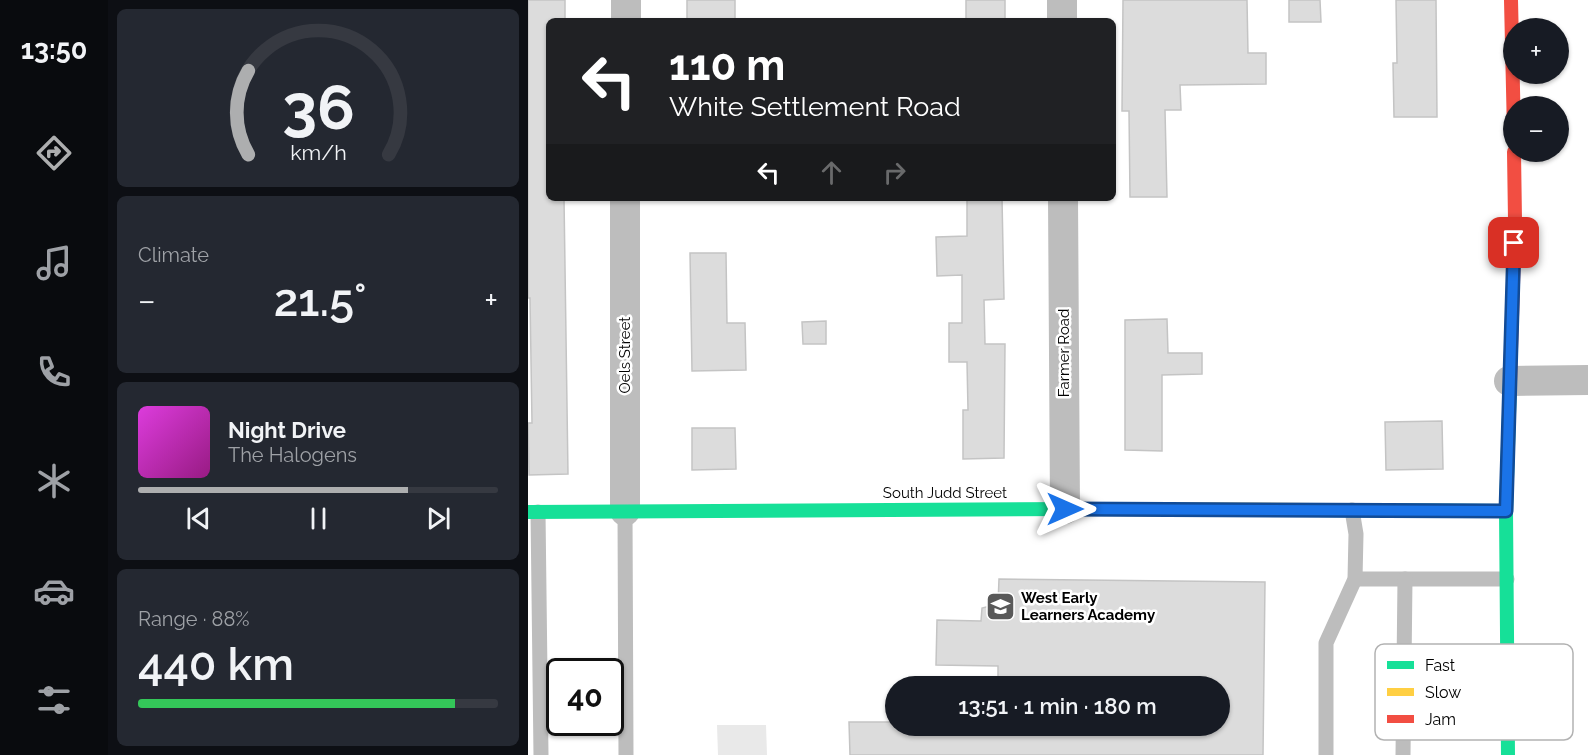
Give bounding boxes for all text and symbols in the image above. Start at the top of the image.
map controls [1503,18,1569,162]
button: + [1503,18,1569,84]
text: 13:50 [21,34,87,65]
text: 110 m [669,41,785,90]
icon: left [570,42,648,120]
text: 36 [282,70,354,144]
text: White Settlement Road [669,91,961,122]
button: − [1503,96,1569,162]
icon: directions [33,132,75,174]
text: km/h [290,140,346,165]
icon: left [752,156,785,189]
icon: ahead [815,156,848,189]
icon: right [878,156,911,189]
pin [1488,217,1539,268]
icon: arrive [1497,226,1530,259]
icon: music [33,242,75,284]
text: Climate [138,243,209,267]
text: 21.5° [274,274,366,327]
text: − [138,281,156,320]
text: + [484,281,498,320]
street label: Farmer Road [1055,309,1073,397]
street label: Oels Street [616,317,634,393]
icon: phone [33,351,75,393]
text: Night Drive [228,417,346,443]
text: The Halogens [228,443,357,467]
icon: climate [33,460,75,502]
position arrow [1033,477,1097,541]
street label: South Judd Street [883,484,1007,502]
icon: previous [182,502,215,535]
icon: pause [302,502,335,535]
icon: next [422,502,455,535]
icon: car [33,570,75,612]
place label: West Early Learners Academy [1021,589,1156,624]
school or university icon: West Early Learners Academy [984,591,1016,623]
text: Range · 88% [138,607,250,631]
text: 440 km [138,638,294,691]
legend [1375,644,1573,740]
text: Fast [1425,656,1456,675]
speed limit sign: 40 [546,658,624,736]
icon: filters [33,679,75,721]
text: Slow [1425,683,1461,702]
text: 13:51 · 1 min · 180 m [958,693,1157,719]
text: Jam [1425,710,1456,729]

